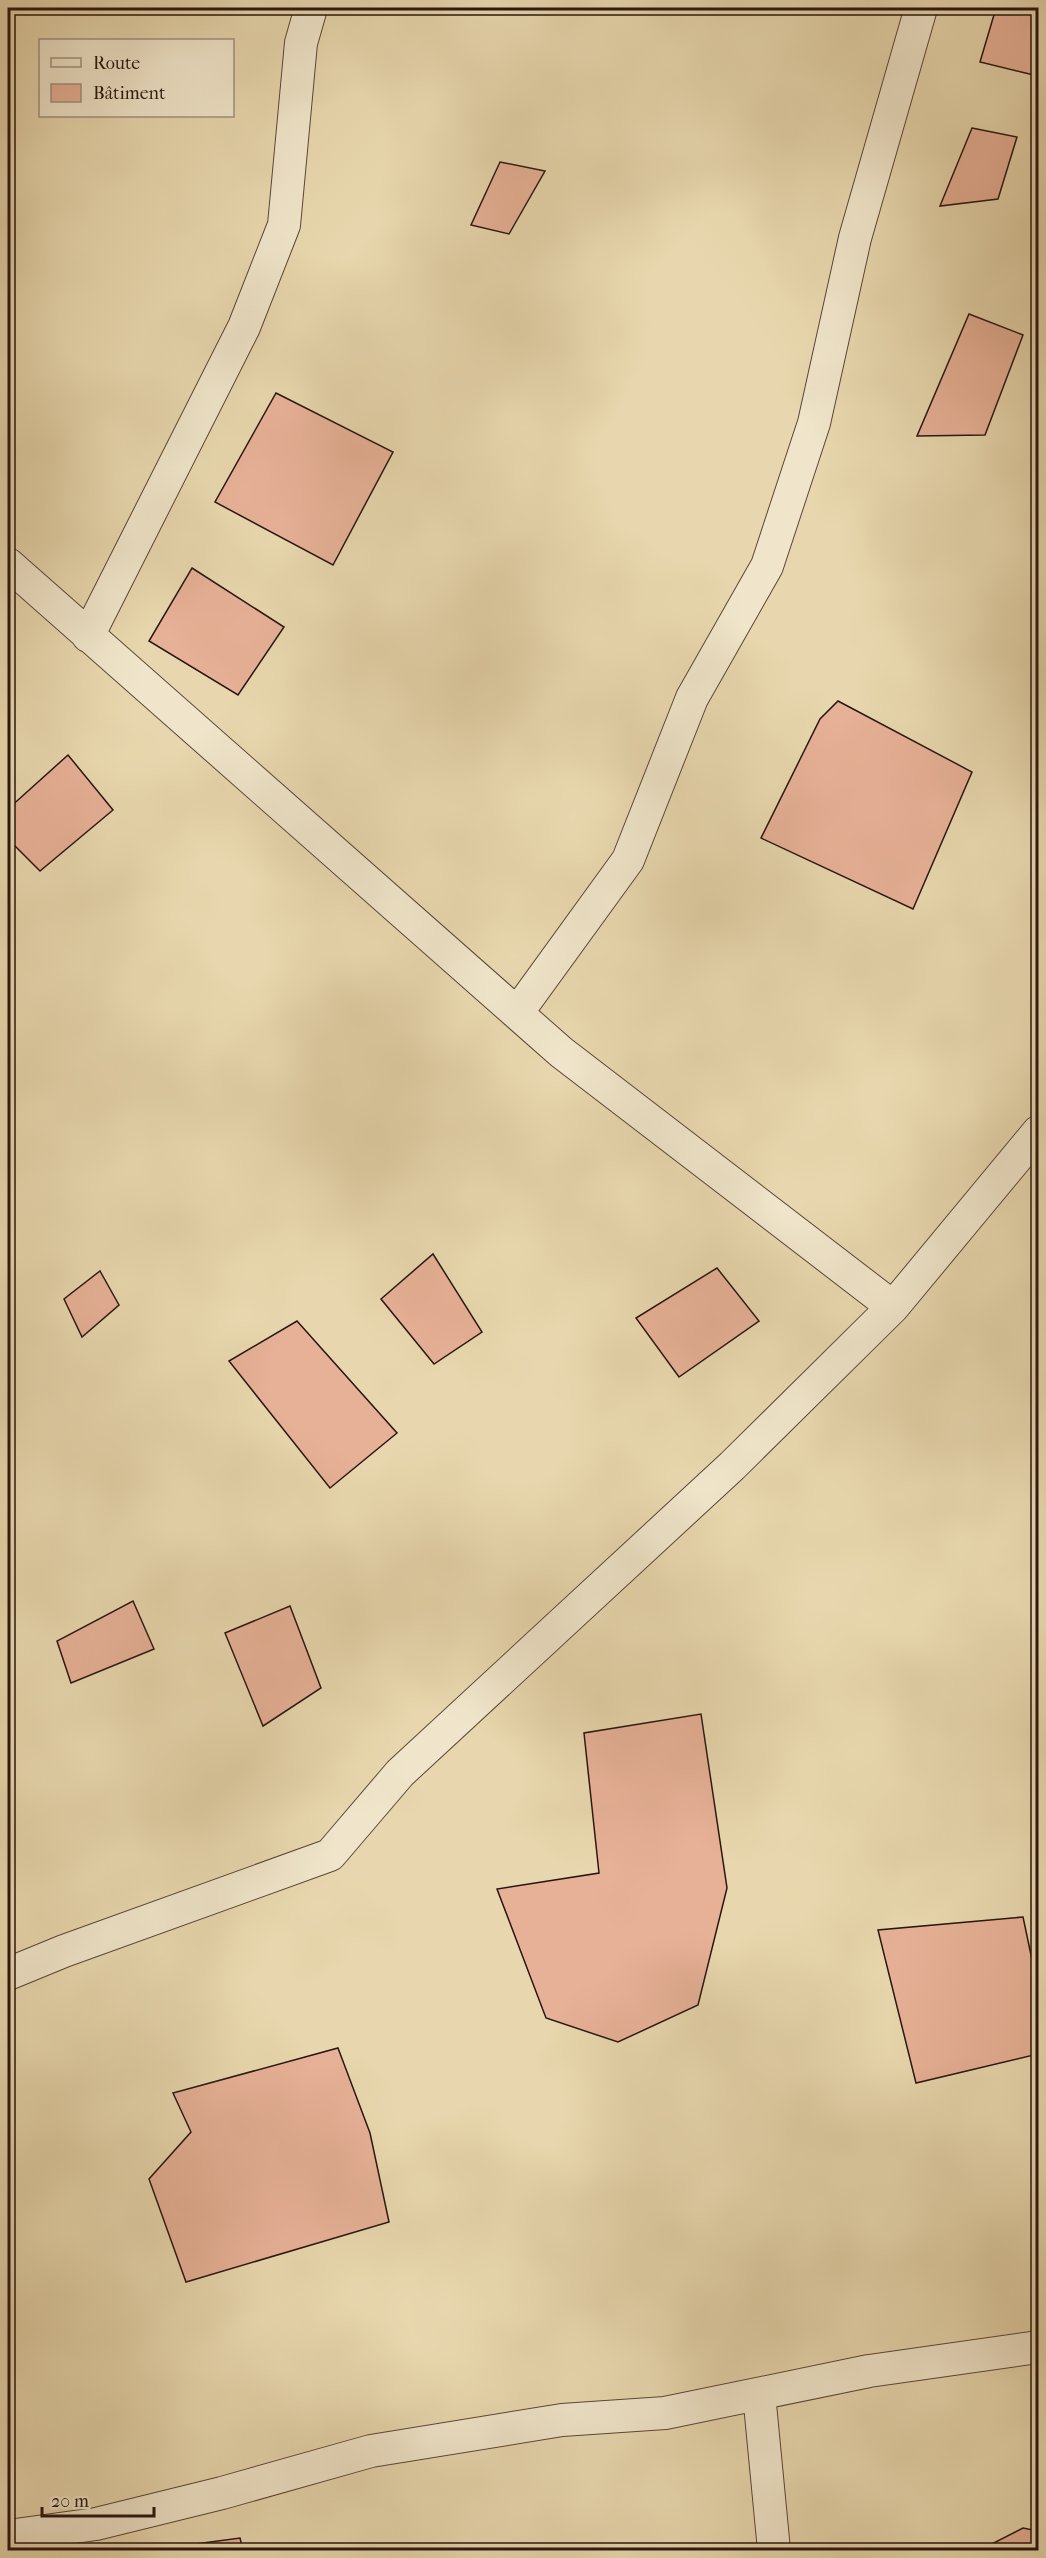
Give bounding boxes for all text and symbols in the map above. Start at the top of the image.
legend [39,39,234,117]
text: Route [93,53,140,74]
text: Bâtiment [93,83,166,104]
scale bar [42,2480,154,2518]
text: 20 m [51,2491,89,2512]

